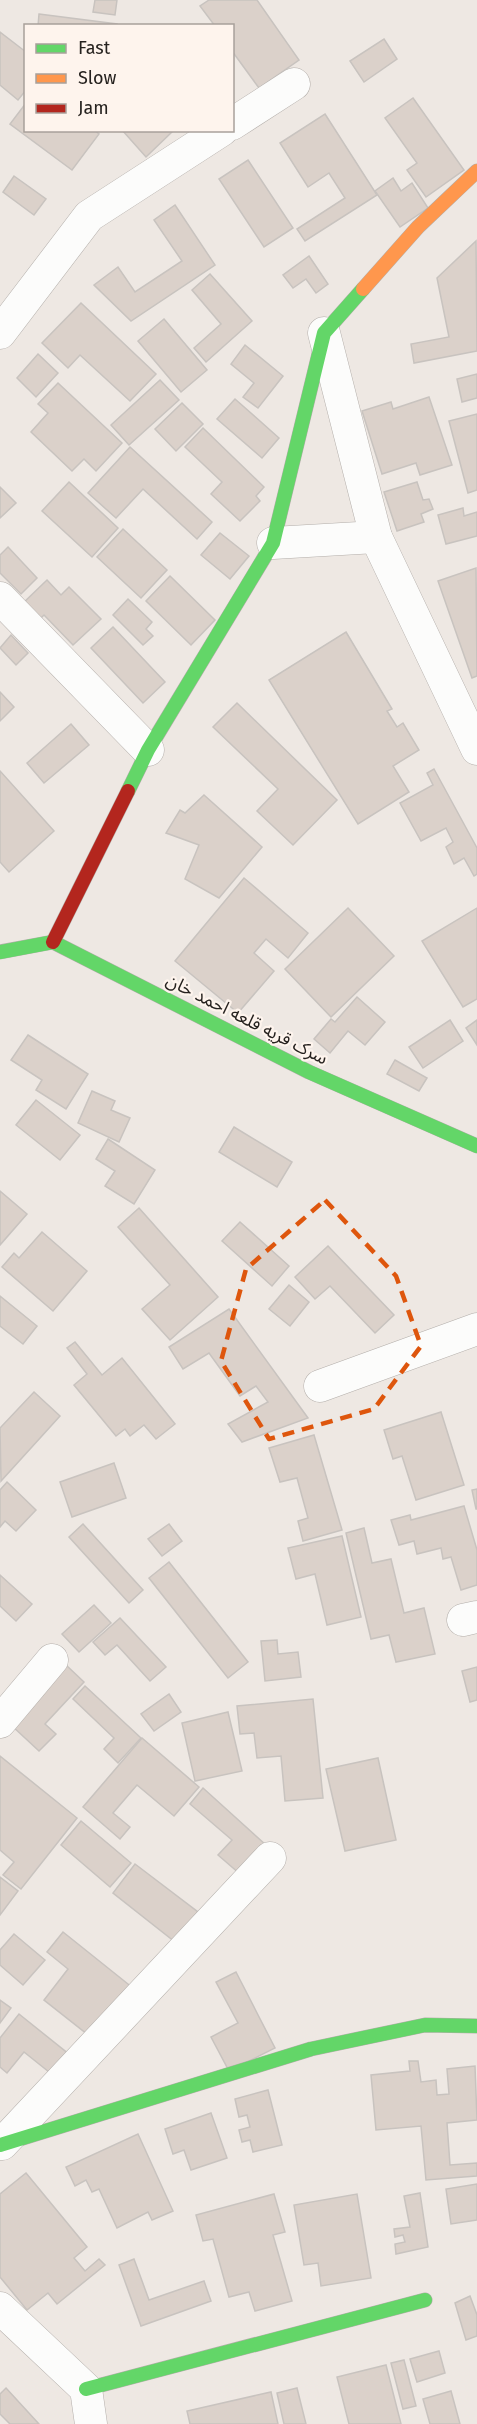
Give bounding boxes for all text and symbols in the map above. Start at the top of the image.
legend [24,24,234,132]
text: Fast [78,37,111,59]
text: Slow [78,67,117,89]
text: Jam [78,97,109,119]
street label: سرک قریه قلعه احمد خان [162,969,332,1069]

